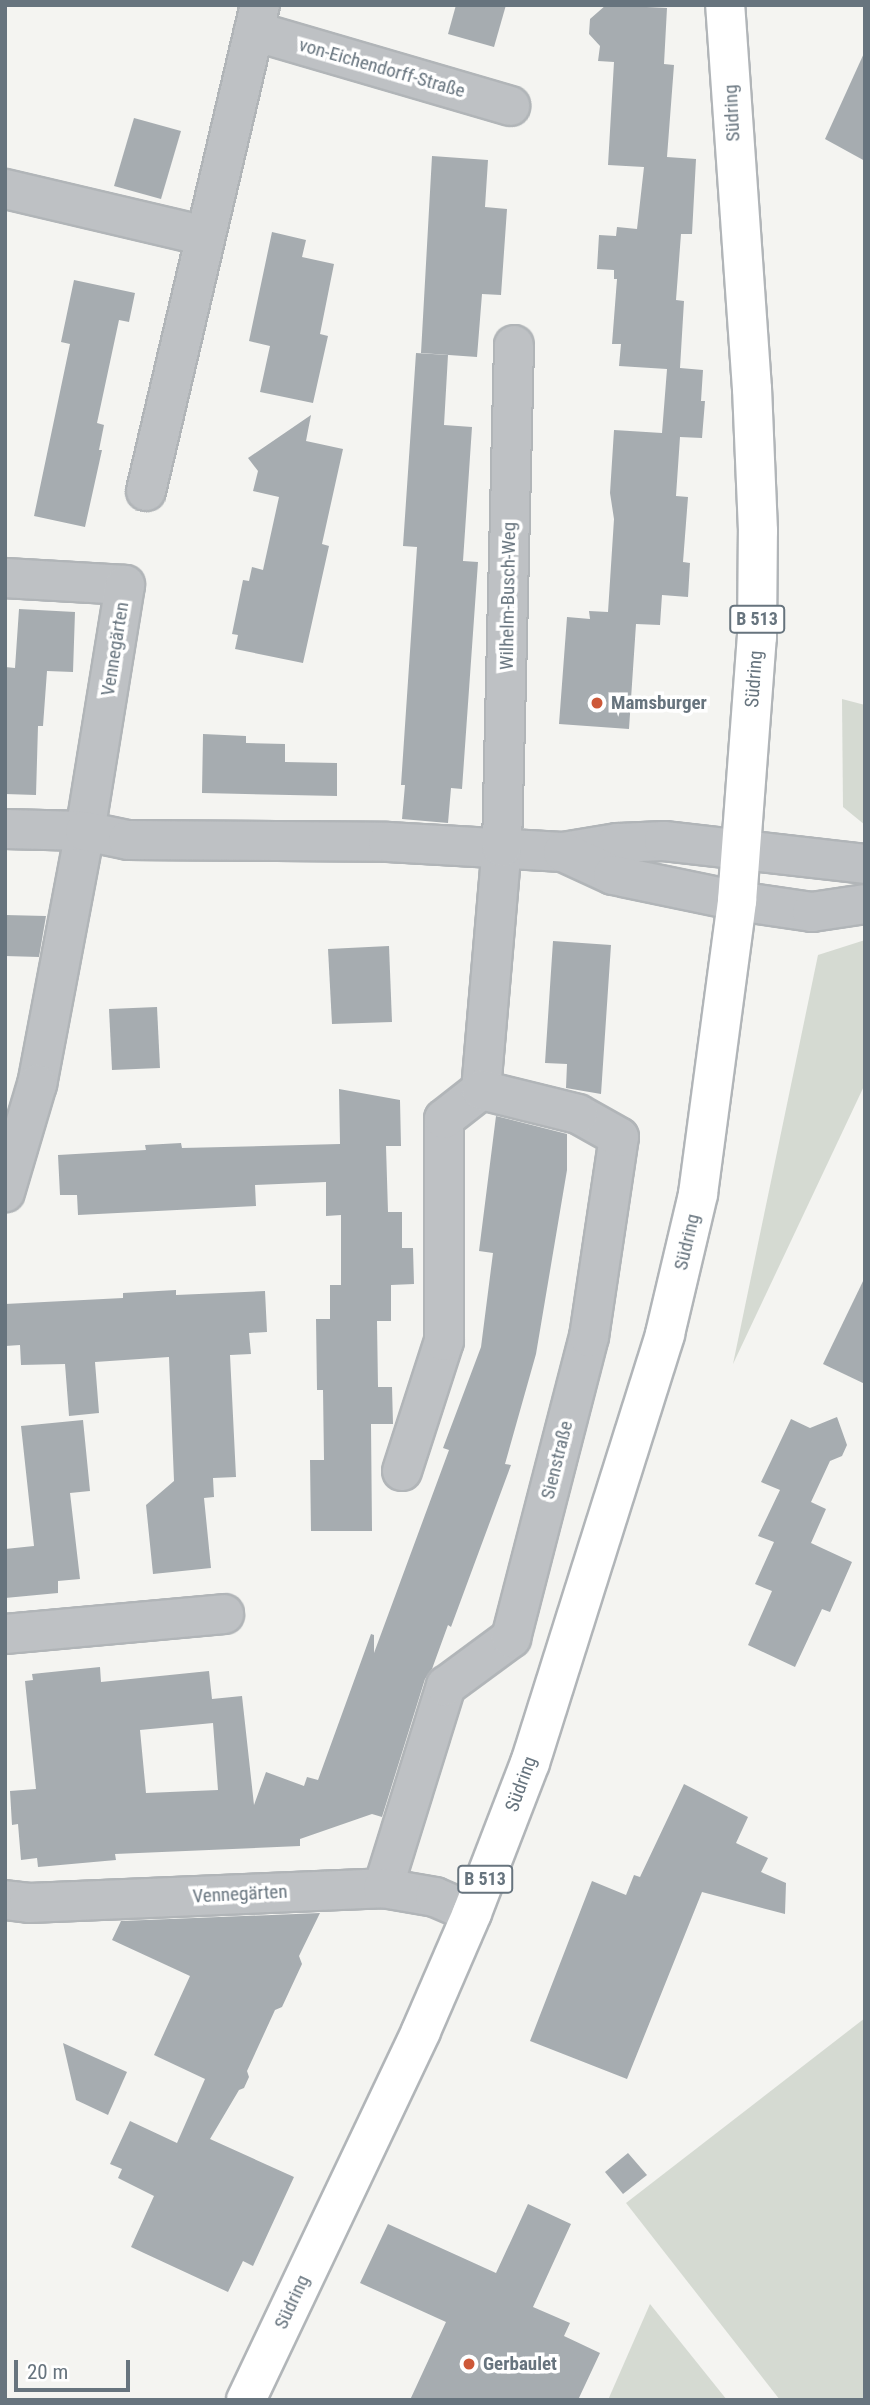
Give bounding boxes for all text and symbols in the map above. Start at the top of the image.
street label: von-Eichendorff-Straße [296,33,468,103]
street label: Südring [719,84,745,142]
street label: Wilhelm-Busch-Weg [495,522,521,670]
street label: Vennegärten [96,600,134,698]
road number: B 513 [729,604,785,634]
street label: Südring [741,650,767,708]
place label: Mamsburger [611,692,707,714]
marker: Mamsburger [589,695,605,711]
street label: Südring [669,1212,705,1272]
street label: Sienstraße [536,1418,578,1502]
street label: Südring [501,1753,541,1815]
road number: B 513 [457,1865,513,1894]
street label: Vennegärten [192,1880,288,1908]
street label: Südring [270,2271,314,2333]
scale bar [18,2346,133,2390]
place label: Gerbaulet [483,2353,557,2375]
marker: Gerbaulet [461,2356,477,2372]
text: 20 m [27,2360,68,2384]

